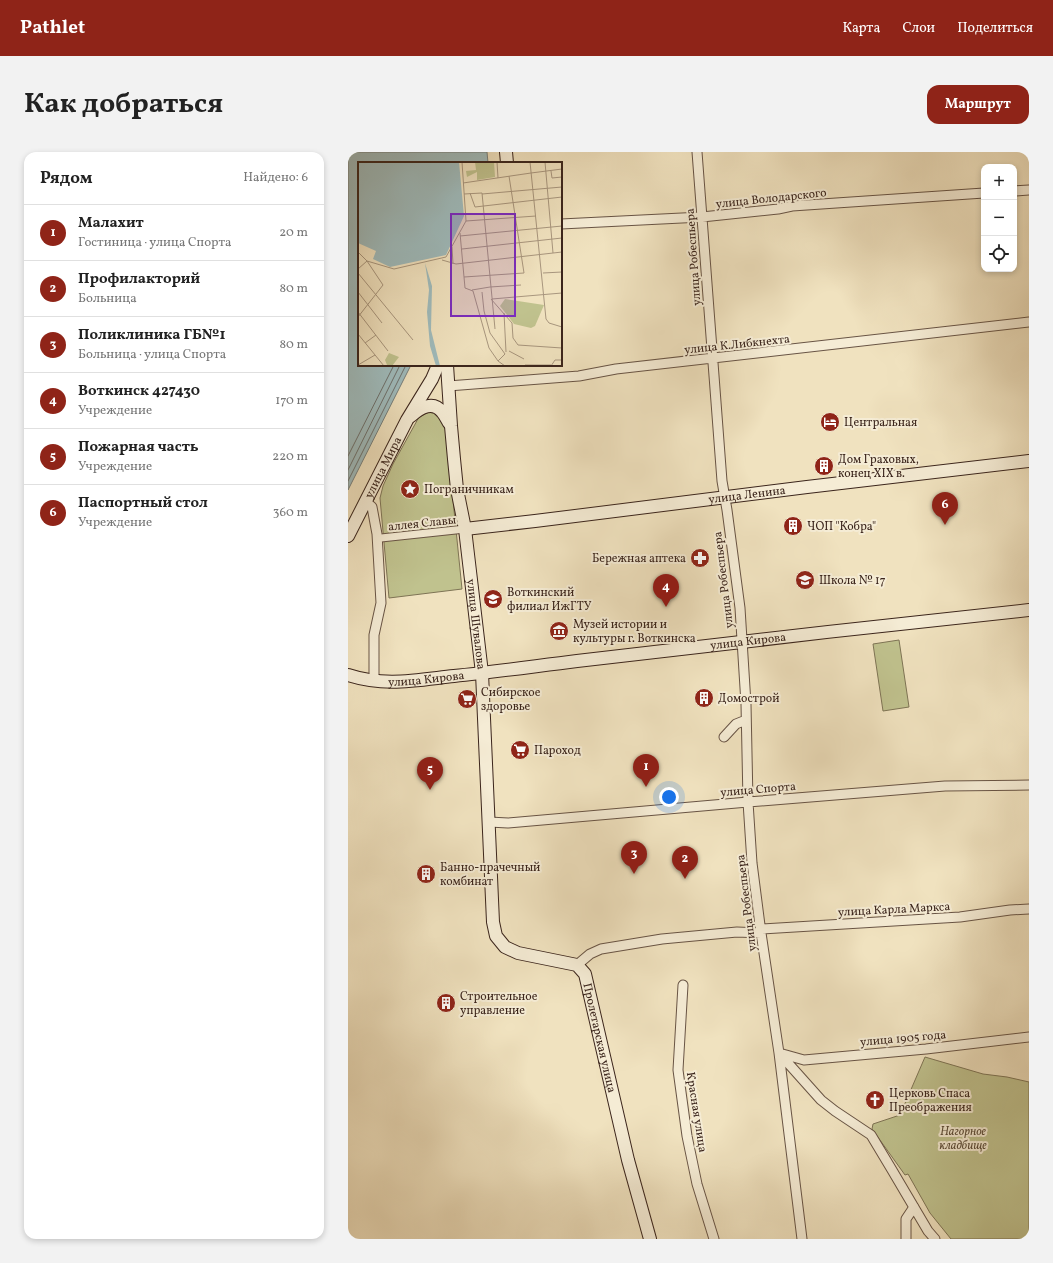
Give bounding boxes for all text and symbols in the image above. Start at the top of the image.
text: Pathlet [20,15,85,41]
text: Карта [842,19,880,38]
text: Слои [902,19,935,38]
text: Поделиться [957,19,1033,38]
text: Как добраться [24,85,223,124]
button: Маршрут [927,85,1029,124]
inset map [358,162,562,366]
map controls [981,164,1017,272]
button: + [981,164,1017,200]
text: Рядом [40,167,93,190]
text: Найдено: 6 [243,169,308,187]
street label: улица Володарского [715,185,827,213]
button: − [981,200,1017,236]
street label: улица Робеспьера [683,208,705,306]
text: Малахит [78,213,144,234]
text: 1 [50,224,56,242]
text: 20 m [279,224,308,242]
text: Гостиница · улица Спорта [78,234,231,252]
button: locate [981,236,1017,272]
text: Профилакторий [78,269,200,290]
text: 2 [50,280,56,298]
text: 80 m [279,280,308,298]
text: Больница [78,290,137,308]
text: Поликлиника ГБ№1 [78,325,225,346]
street label: улица К.Либкнехта [683,331,791,359]
text: 3 [50,336,56,354]
text: 80 m [279,336,308,354]
text: Больница · улица Спорта [78,346,226,364]
text: Воткинск 427430 [78,381,200,402]
text: 4 [49,392,57,410]
text: 170 m [275,392,308,410]
text: Учреждение [78,402,152,420]
hotel icon: Центральная [819,411,841,433]
place label: Центральная [844,415,917,431]
street label: улица Мира [361,434,406,501]
text: Пожарная часть [78,437,199,458]
text: 5 [50,448,56,466]
text: 220 m [272,448,308,466]
place label: Дом Граховых, конец XIX в. [838,452,919,482]
building icon: Дом Граховых, конец XIX в. [813,455,835,477]
text: Учреждение [78,458,152,476]
place icon: Пограничникам [399,478,421,500]
place label: Пограничникам [424,482,514,498]
street label: улица Ленина [708,483,787,508]
pin: 6 [932,492,958,525]
text: Паспортный стол [78,493,208,514]
text: 6 [49,504,57,522]
text: 360 m [273,504,308,522]
street label: аллея Славы [387,512,457,536]
text: Учреждение [78,514,152,532]
building icon: ЧОП "Кобра" [782,515,804,537]
place label: ЧОП "Кобра" [807,519,876,535]
street label: улица Робеспьера [710,530,738,629]
pharmacy icon: Бережная аптека [689,547,711,569]
place label: Бережная аптека [592,551,686,567]
school or university icon: Школа № 17 [794,569,816,591]
place label: Школа № 17 [819,573,886,589]
pin: 4 [653,574,679,607]
street label: улица Шувалова [462,578,489,671]
place label: Воткинский филиал ИжГТУ [507,585,592,615]
school or university icon: Воткинский филиал ИжГТУ [482,588,504,610]
place label: Музей истории и культуры г. Воткинска [573,617,696,647]
museum icon: Музей истории и культуры г. Воткинска [548,620,570,642]
street label: улица Кирова [709,630,787,654]
street label: улица Кирова [388,668,465,691]
place label: Сибирское здоровье [481,685,541,715]
building icon: Домострой [693,687,715,709]
supermarket icon: Сибирское здоровье [456,688,478,710]
place label: Домострой [718,691,780,707]
supermarket icon: Пароход [509,739,531,761]
place label: Пароход [534,743,581,759]
pin: 1 [633,754,659,787]
pin: 5 [417,757,443,790]
street label: улица Спорта [720,779,797,801]
your location [659,787,679,807]
pin: 3 [621,841,647,874]
pin: 2 [672,846,698,879]
street label: улица Робеспьера [733,853,761,952]
place label: Банно-прачечный комбинат [440,860,540,890]
building icon: Банно-прачечный комбинат [415,863,437,885]
street label: улица Карла Маркса [837,899,951,921]
street label: Пролетарская улица [578,981,619,1095]
place label: Строительное управление [460,989,538,1019]
building icon: Строительное управление [435,992,457,1014]
street label: улица 1905 года [859,1027,947,1051]
street label: Красная улица [682,1071,710,1154]
place label: Церковь Спаса Преображения [889,1086,972,1116]
church icon: Церковь Спаса Преображения [864,1089,886,1111]
park label: Нагорное кладбище [939,1124,987,1154]

